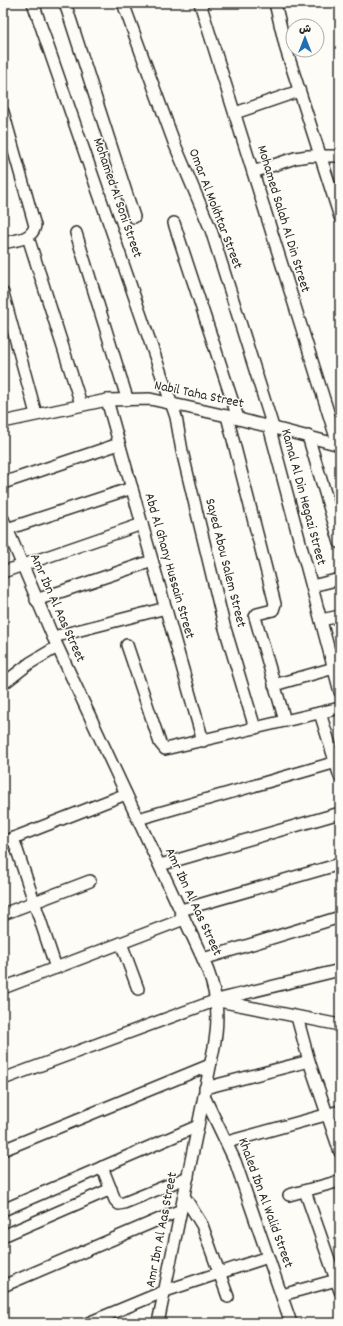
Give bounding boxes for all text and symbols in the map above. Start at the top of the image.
north arrow [285,18,325,58]
text: ش [299,22,311,38]
street label: Mohamed Al Soni Street [87,135,147,261]
street label: Mohamed Salah Al Din Street [251,143,315,295]
street label: Omar Al Mokhtar Street [183,146,247,272]
street label: Nabil Taha Street [152,376,246,414]
street label: Kamal Al Din Hegazi Street [275,427,331,567]
street label: Abd Al Ghany Hussain Street [139,491,199,641]
street label: Sayed Abou Salem Street [199,496,251,630]
street label: Amr Ibn Al Aas Street [24,550,90,666]
street label: Amr Ibn Al Aas Street [159,845,227,959]
street label: Khaled Ibn Al Walid Street [232,1135,298,1271]
street label: Amr Ibn Al Aas Street [141,1171,183,1289]

